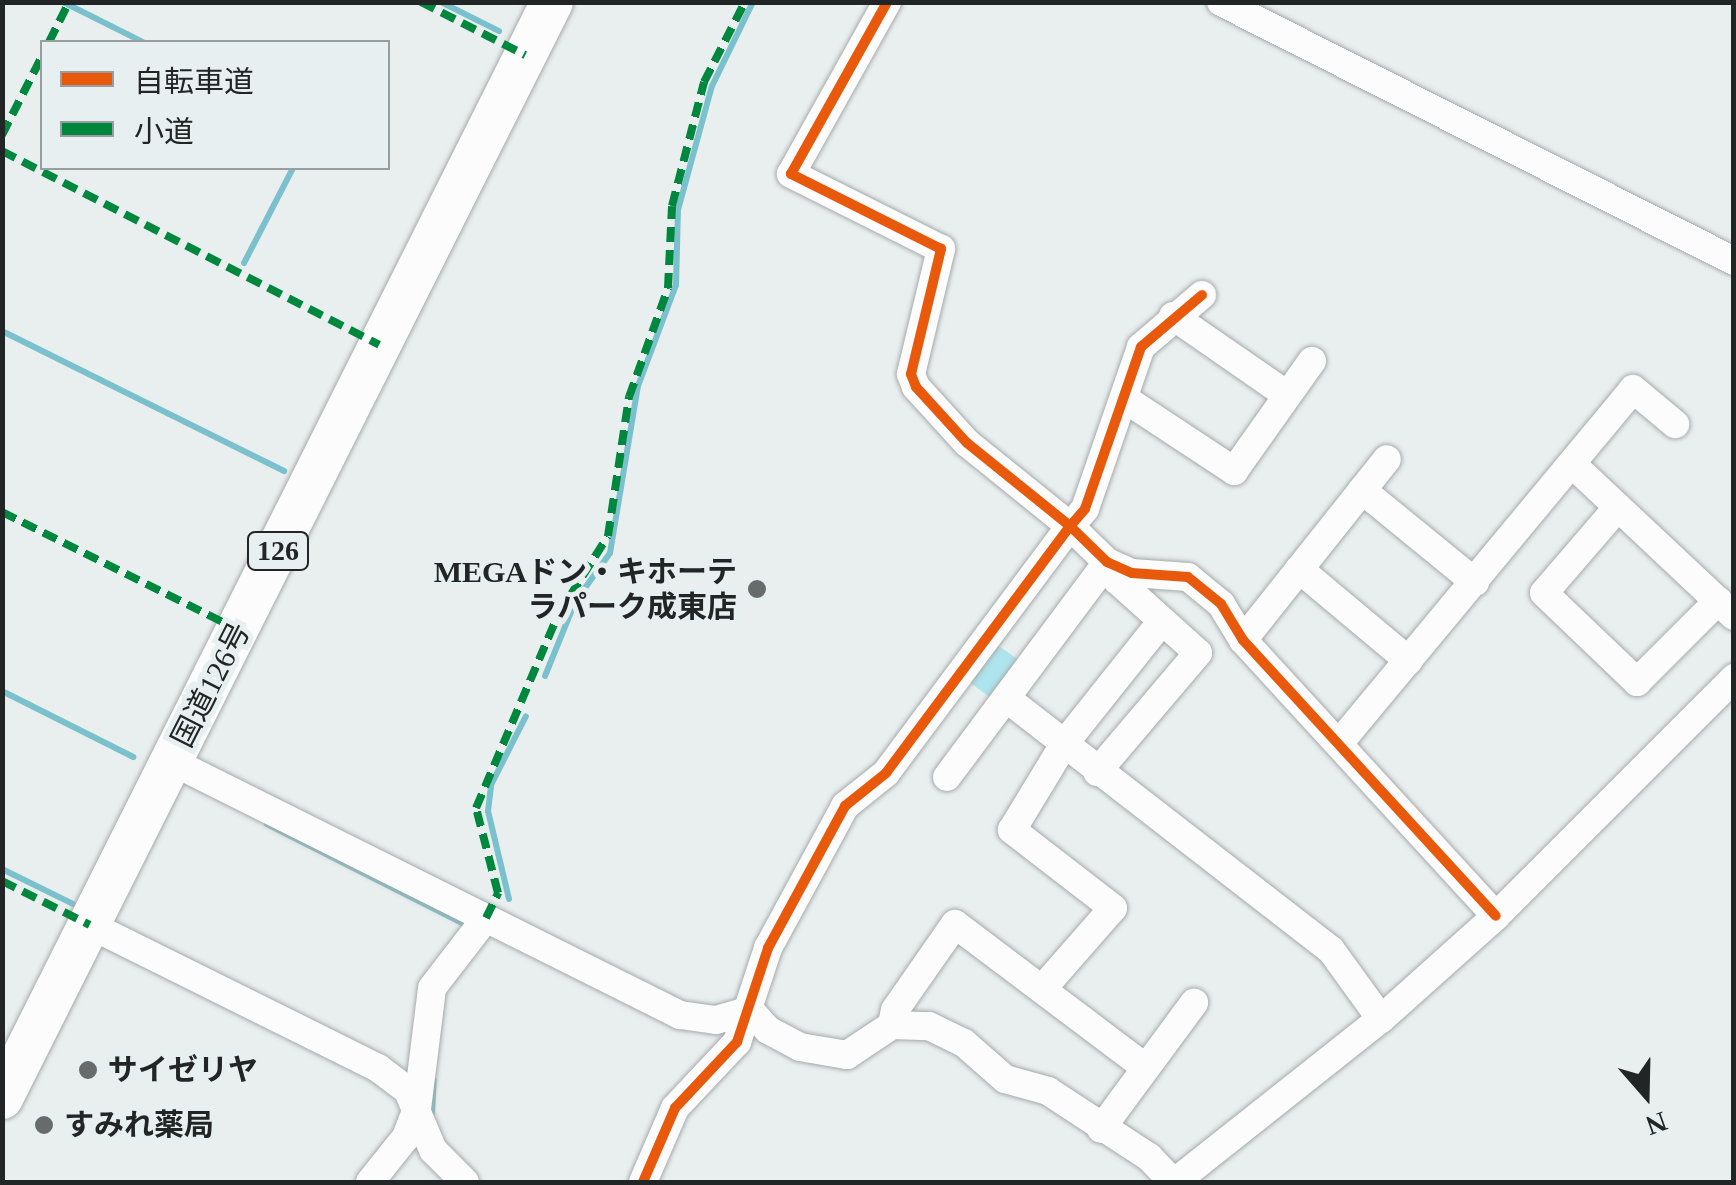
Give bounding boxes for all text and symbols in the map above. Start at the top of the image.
legend [40,40,390,170]
text: 自転車道 [134,65,254,98]
text: 小道 [134,115,194,148]
road number: 126 [246,528,310,574]
place label: MEGAドン・キホーテ ラパーク成東店 [434,554,737,624]
marker: MEGAドン・キホーテ ラパーク成東店 [746,578,768,600]
street label: 国道126号 [164,617,258,753]
north arrow [1596,1045,1696,1145]
place label: サイゼリヤ [108,1052,258,1088]
marker: サイゼリヤ [77,1059,99,1081]
text: N [1642,1106,1671,1142]
place label: すみれ薬局 [64,1107,214,1143]
marker: すみれ薬局 [33,1114,55,1136]

